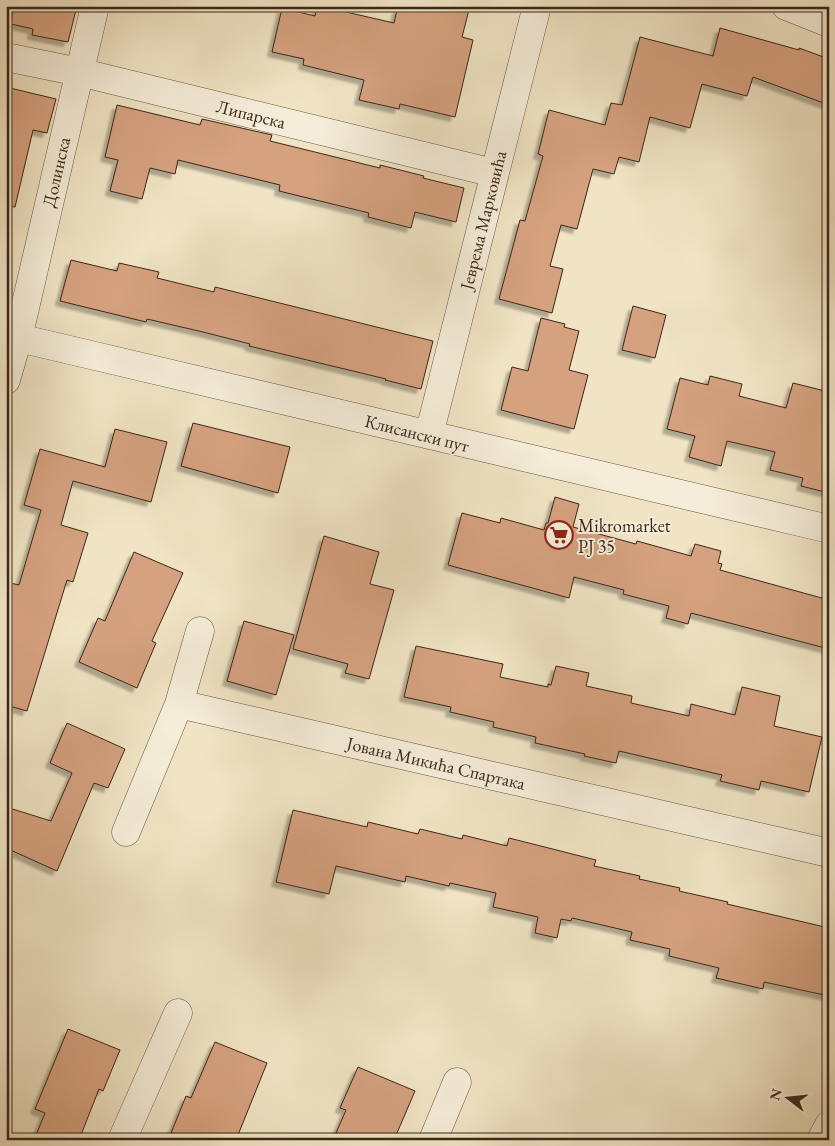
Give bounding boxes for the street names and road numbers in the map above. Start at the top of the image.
street label: Липарска [214,94,289,134]
street label: Долинска [37,134,75,209]
street label: Јеврема Марковића [454,147,512,294]
street label: Клисански пут [362,409,472,457]
street label: Јована Микића Спартака [343,731,528,795]

